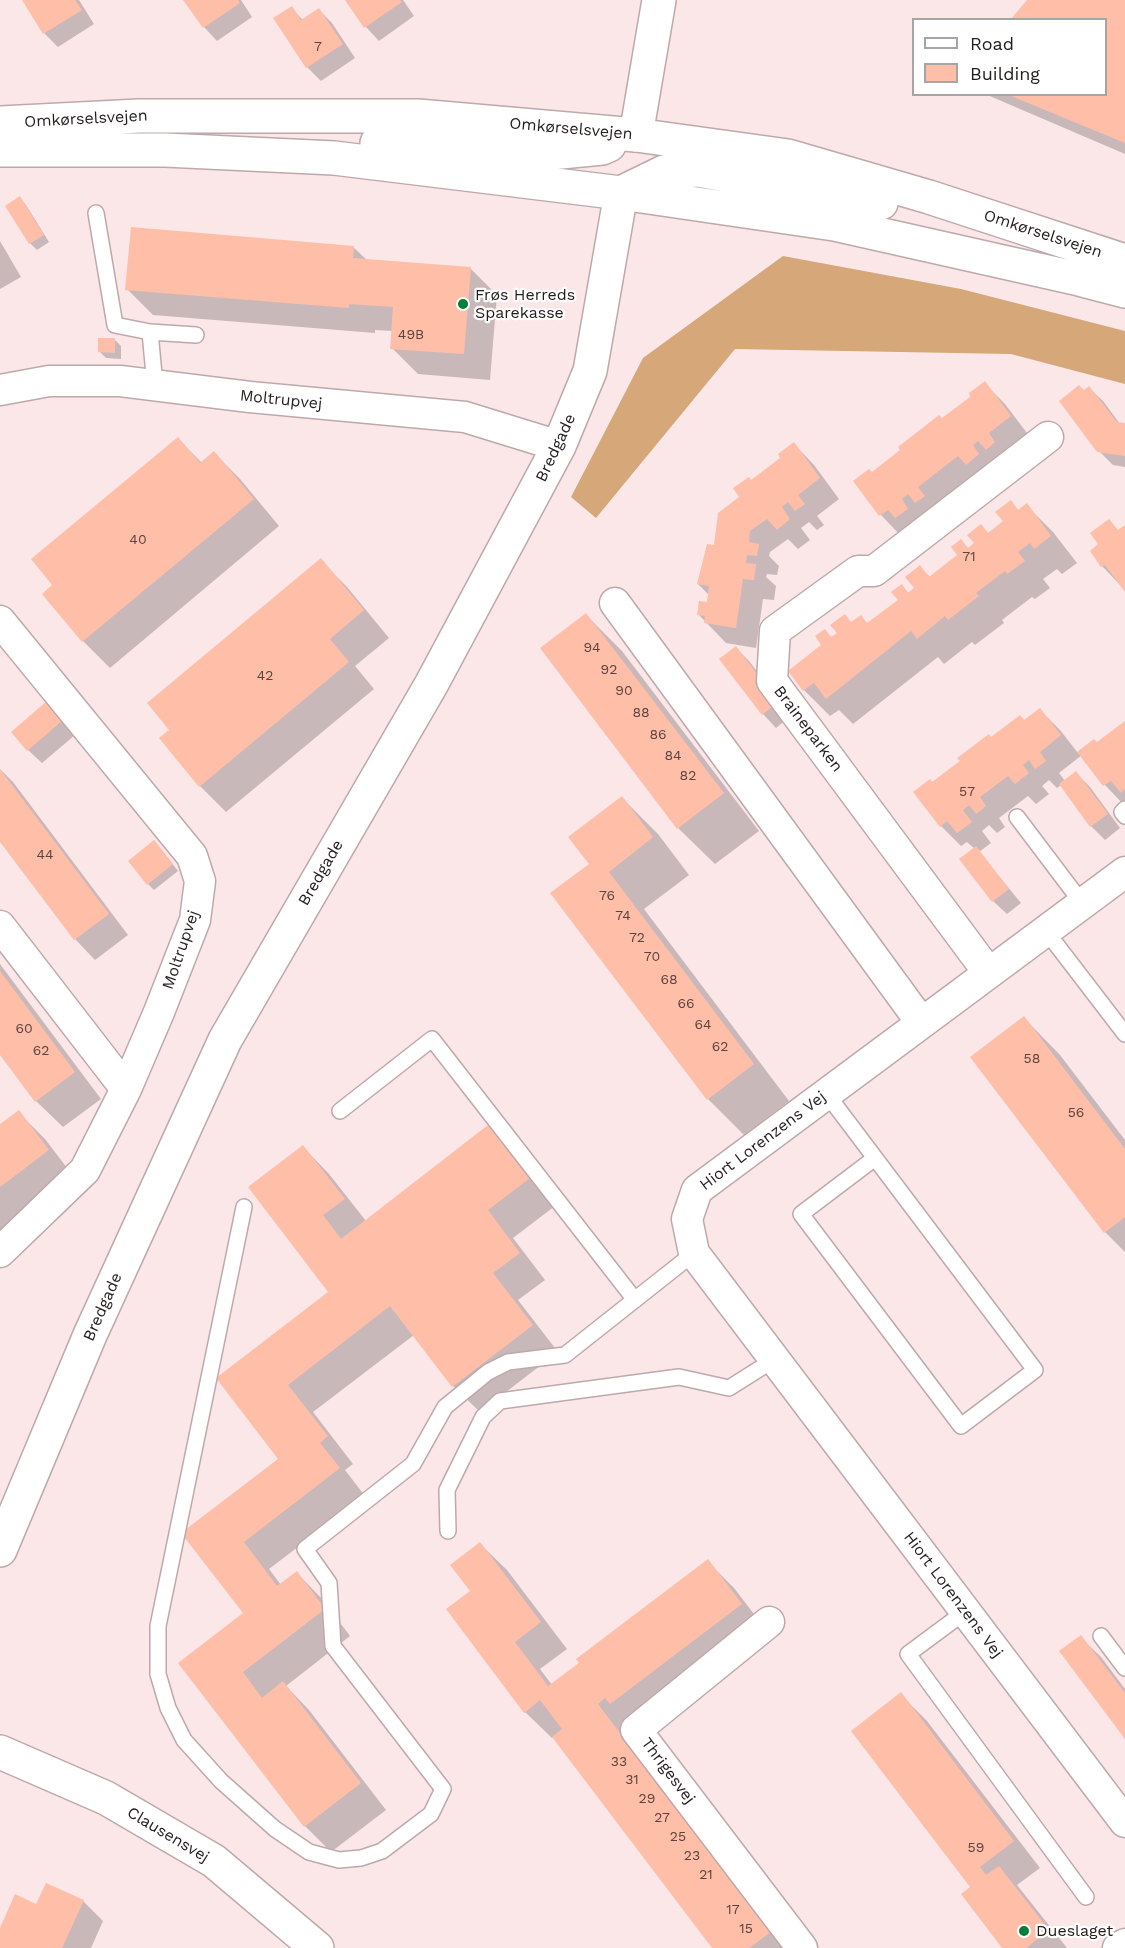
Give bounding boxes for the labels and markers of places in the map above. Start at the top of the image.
place label: Frøs Herreds Sparekasse [475,285,575,323]
marker: Frøs Herreds Sparekasse [456,297,470,311]
place label: Dueslaget [1036,1921,1113,1941]
marker: Dueslaget [1017,1924,1031,1938]

